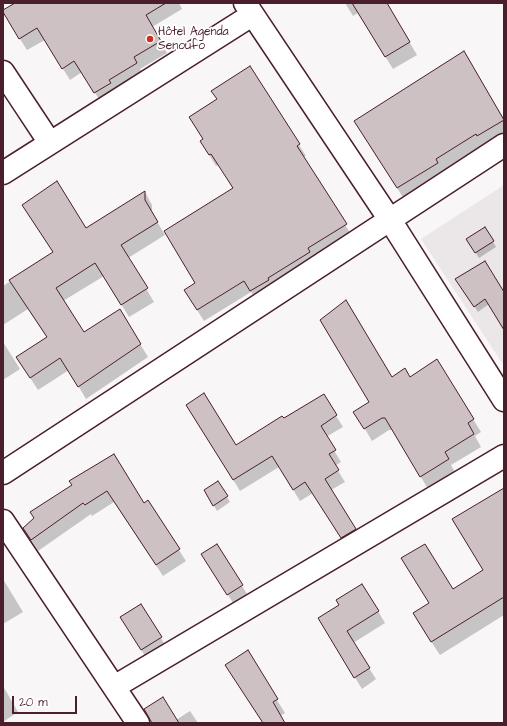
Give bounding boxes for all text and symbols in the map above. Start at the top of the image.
place label: Hôtel Agenda Senoufo [158,25,229,53]
marker: Hôtel Agenda Senoufo [145,34,155,44]
scale bar [14,688,79,714]
text: 20 m [19,694,48,711]

